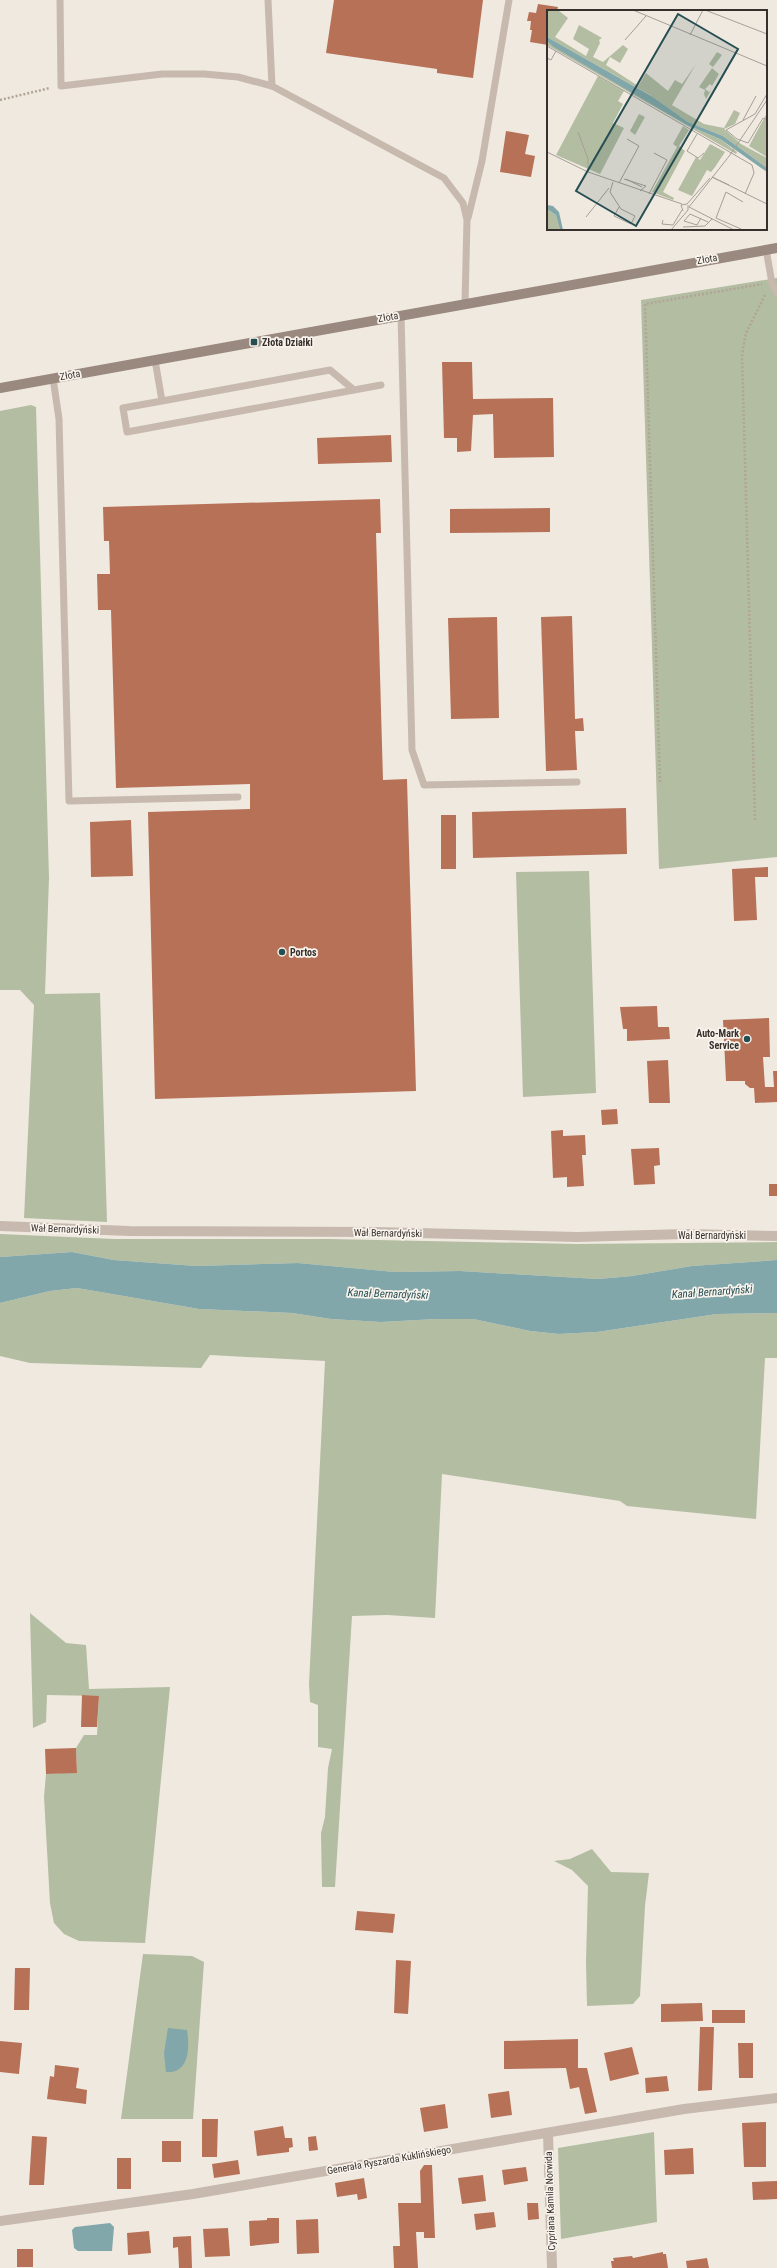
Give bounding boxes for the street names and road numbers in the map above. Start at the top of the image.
street label: Złota [696,252,718,266]
street label: Złota [377,310,399,324]
street label: Złota [59,368,81,382]
street label: Wał Bernardyński [31,1222,99,1236]
street label: Wał Bernardyński [354,1227,422,1239]
street label: Wał Bernardyński [678,1230,746,1241]
street label: Generała Ryszarda Kuklińskiego [326,2144,452,2176]
street label: Cypriana Kamila Norwida [543,2151,557,2251]

